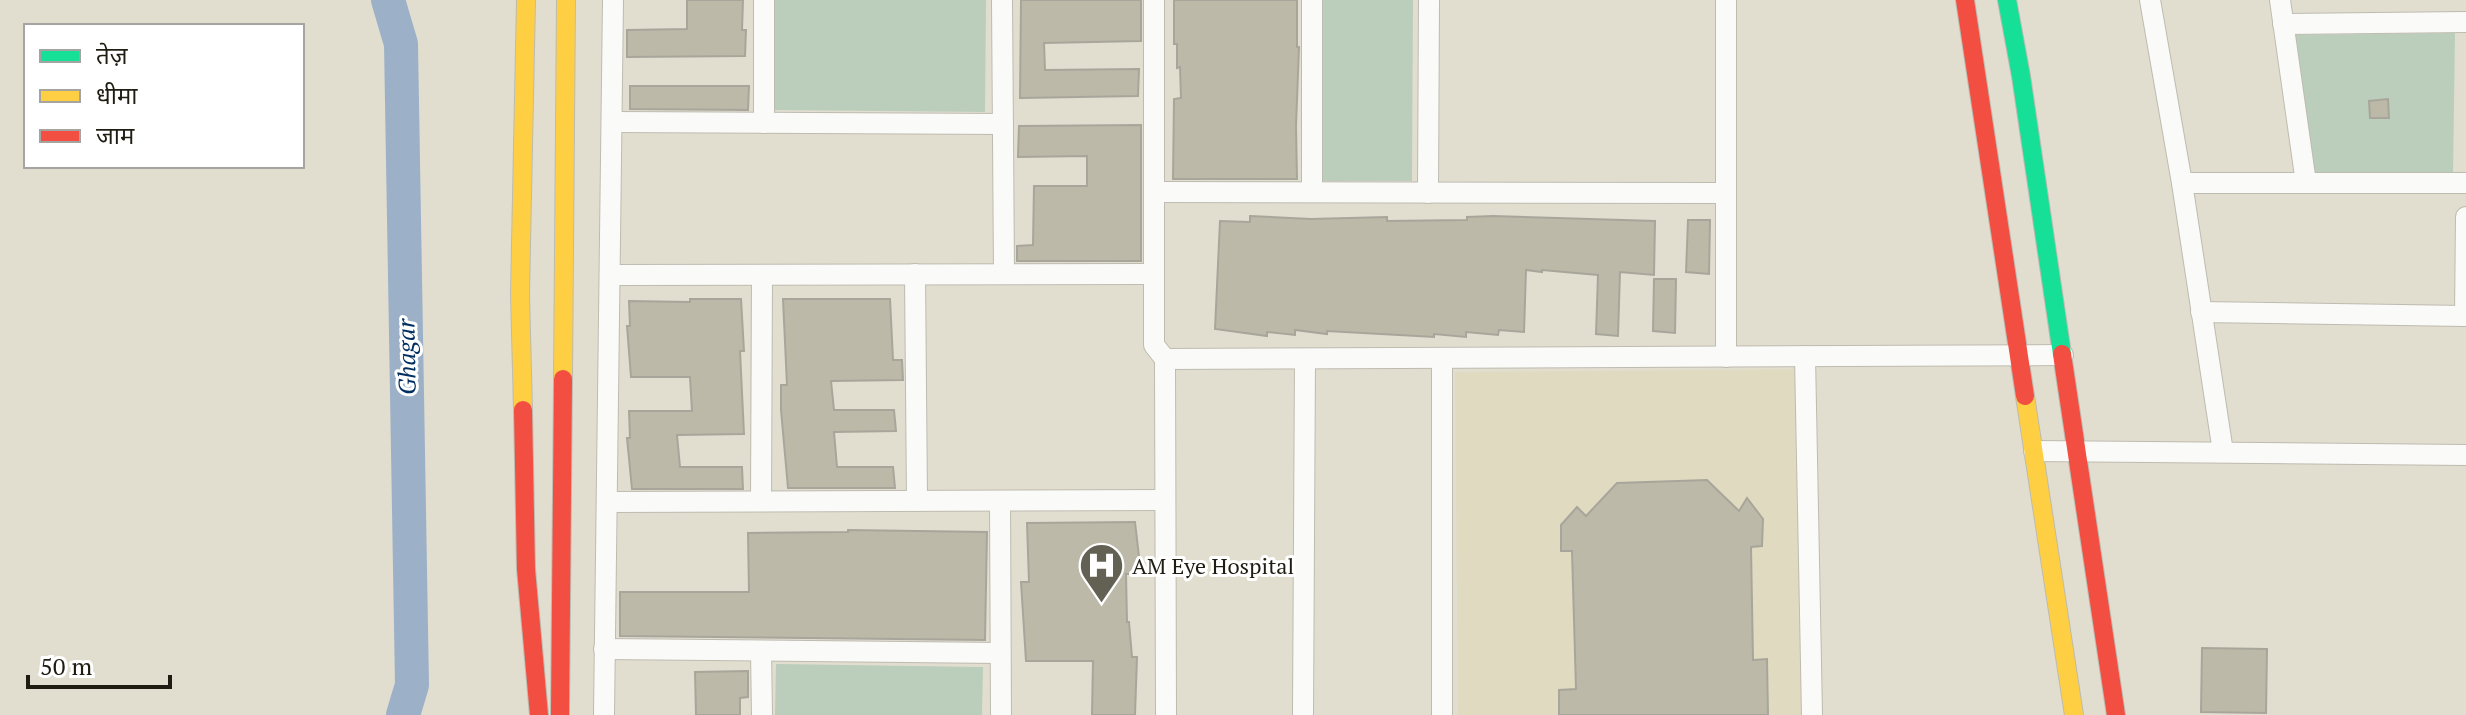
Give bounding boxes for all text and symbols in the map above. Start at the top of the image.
legend [24,24,304,168]
text: तेज़ [96,39,129,71]
text: धीमा [96,79,138,111]
text: जाम [96,119,135,151]
water label: Ghagar [389,317,423,395]
hospital icon: AM Eye Hospital [1077,541,1125,604]
place label: AM Eye Hospital [1132,551,1294,580]
scale bar [28,639,170,689]
text: 50 m [40,650,92,682]

